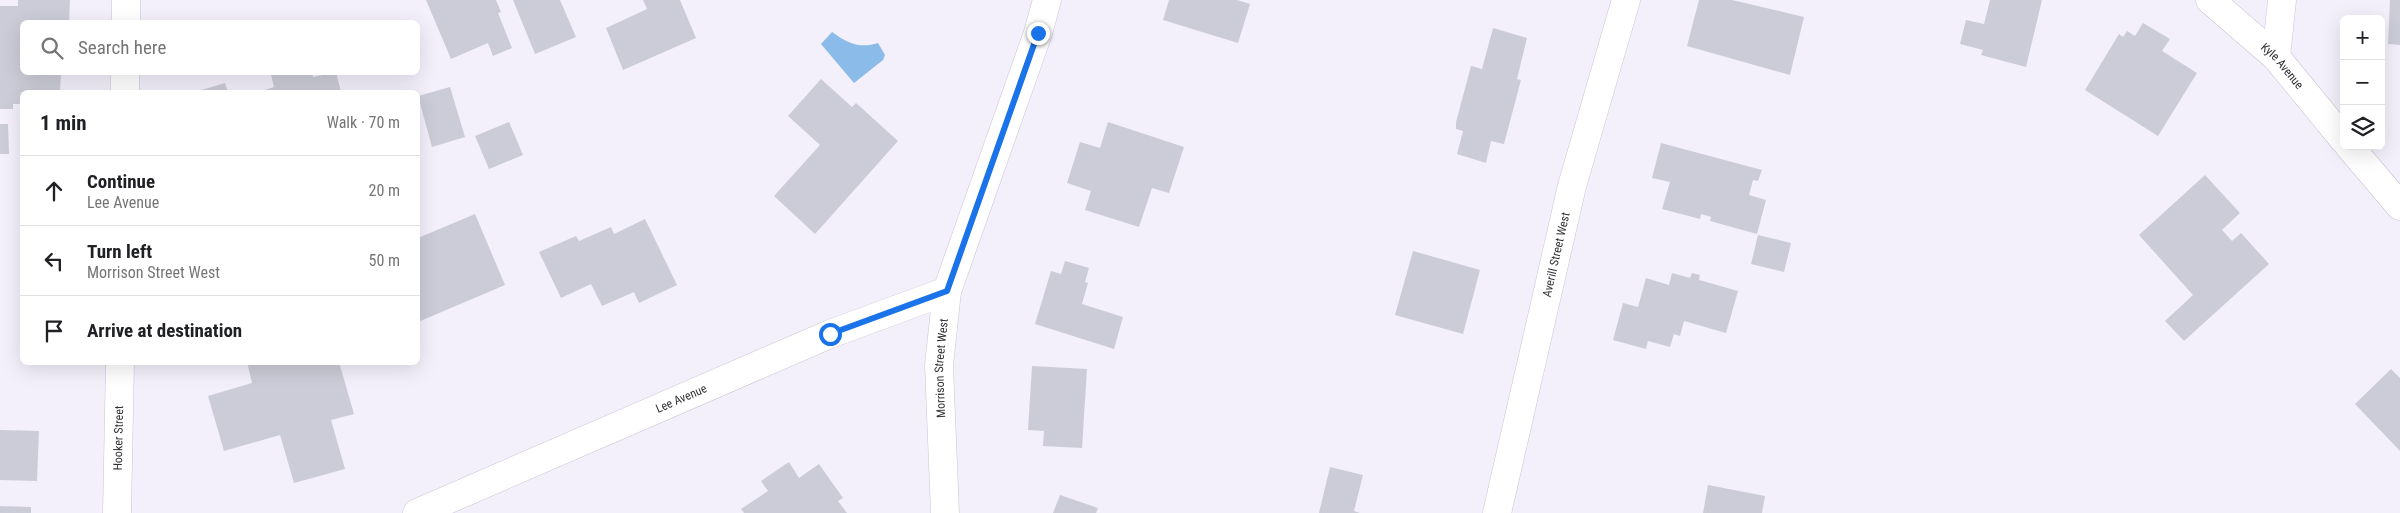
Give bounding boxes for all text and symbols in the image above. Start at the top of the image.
map controls [2340,15,2385,150]
button: + [2340,15,2385,60]
search box [20,20,420,75]
route end [1027,22,1050,45]
icon: search [38,34,66,62]
text: Search here [78,36,166,59]
street label: Kyle Avenue [2258,40,2307,92]
button: − [2340,60,2385,105]
button: layers [2340,105,2385,150]
text: 1 min [40,111,87,135]
text: Walk · 70 m [327,113,400,132]
text: Continue [87,170,155,193]
icon: ahead [40,177,68,205]
text: 20 m [368,181,400,200]
text: Lee Avenue [87,193,159,212]
street label: Averill Street West [1540,211,1573,298]
text: Turn left [87,240,152,263]
icon: left [40,247,68,275]
text: 50 m [368,251,400,270]
text: Morrison Street West [87,263,220,282]
icon: arrive [40,317,68,345]
street label: Morrison Street West [932,317,951,418]
text: Arrive at destination [87,319,242,342]
route start [819,323,842,346]
street label: Lee Avenue [654,381,709,416]
street label: Hooker Street [111,405,126,471]

